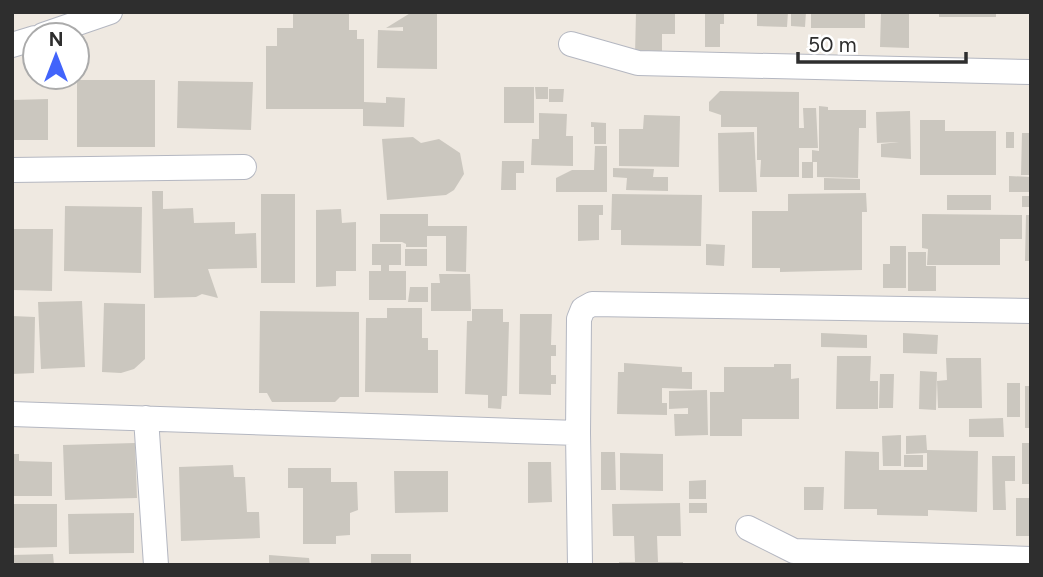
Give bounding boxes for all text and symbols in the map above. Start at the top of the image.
north arrow [21,21,91,91]
scale bar [798,21,966,65]
text: N [49,28,63,51]
text: 50 m [808,32,857,57]

